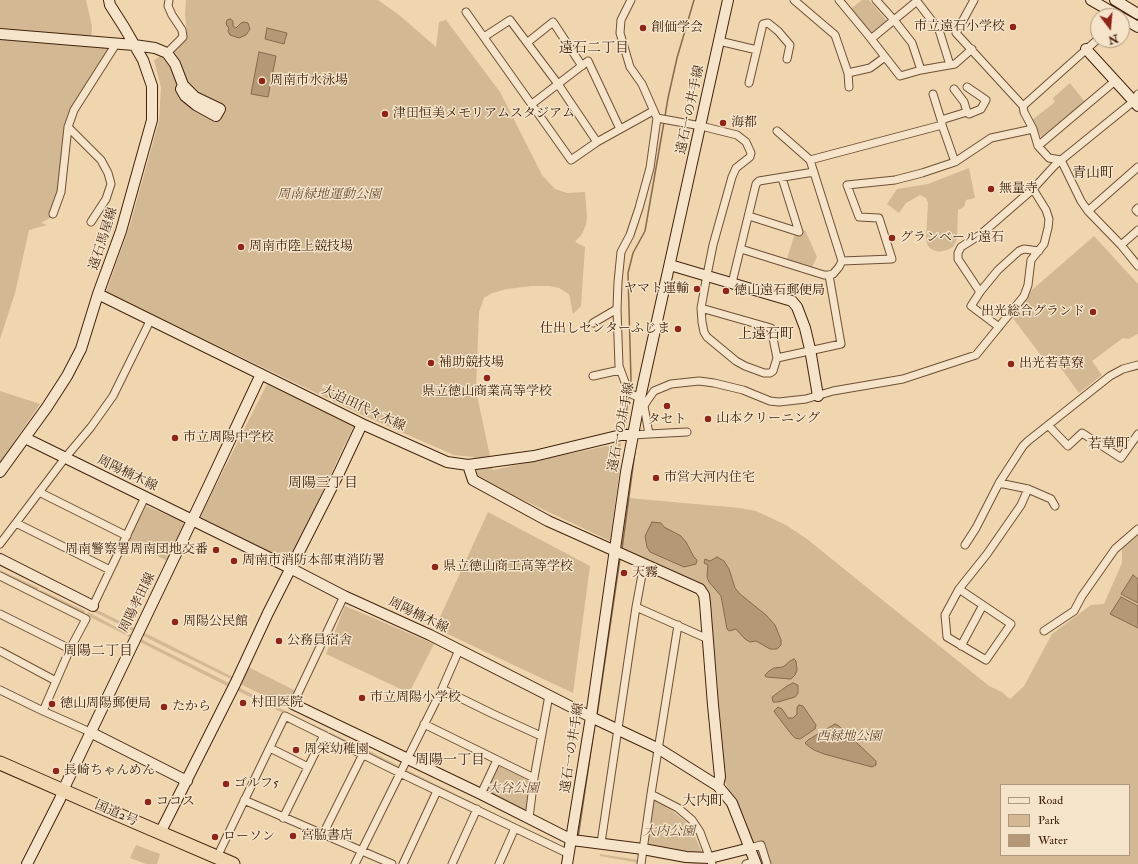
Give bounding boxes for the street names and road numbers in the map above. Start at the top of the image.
street label: 遠石一の井手線 [674,64,708,156]
street label: 遠石馬屋線 [87,206,121,272]
street label: 遠石一の井手線 [606,381,638,473]
street label: 大迫田代々木線 [318,383,408,435]
street label: 周陽楠木線 [94,453,160,495]
street label: 周陽孝田線 [117,570,159,636]
street label: 周陽楠木線 [385,595,451,637]
street label: 遠石一の井手線 [558,702,588,794]
street label: 国道2号 [92,798,140,830]

